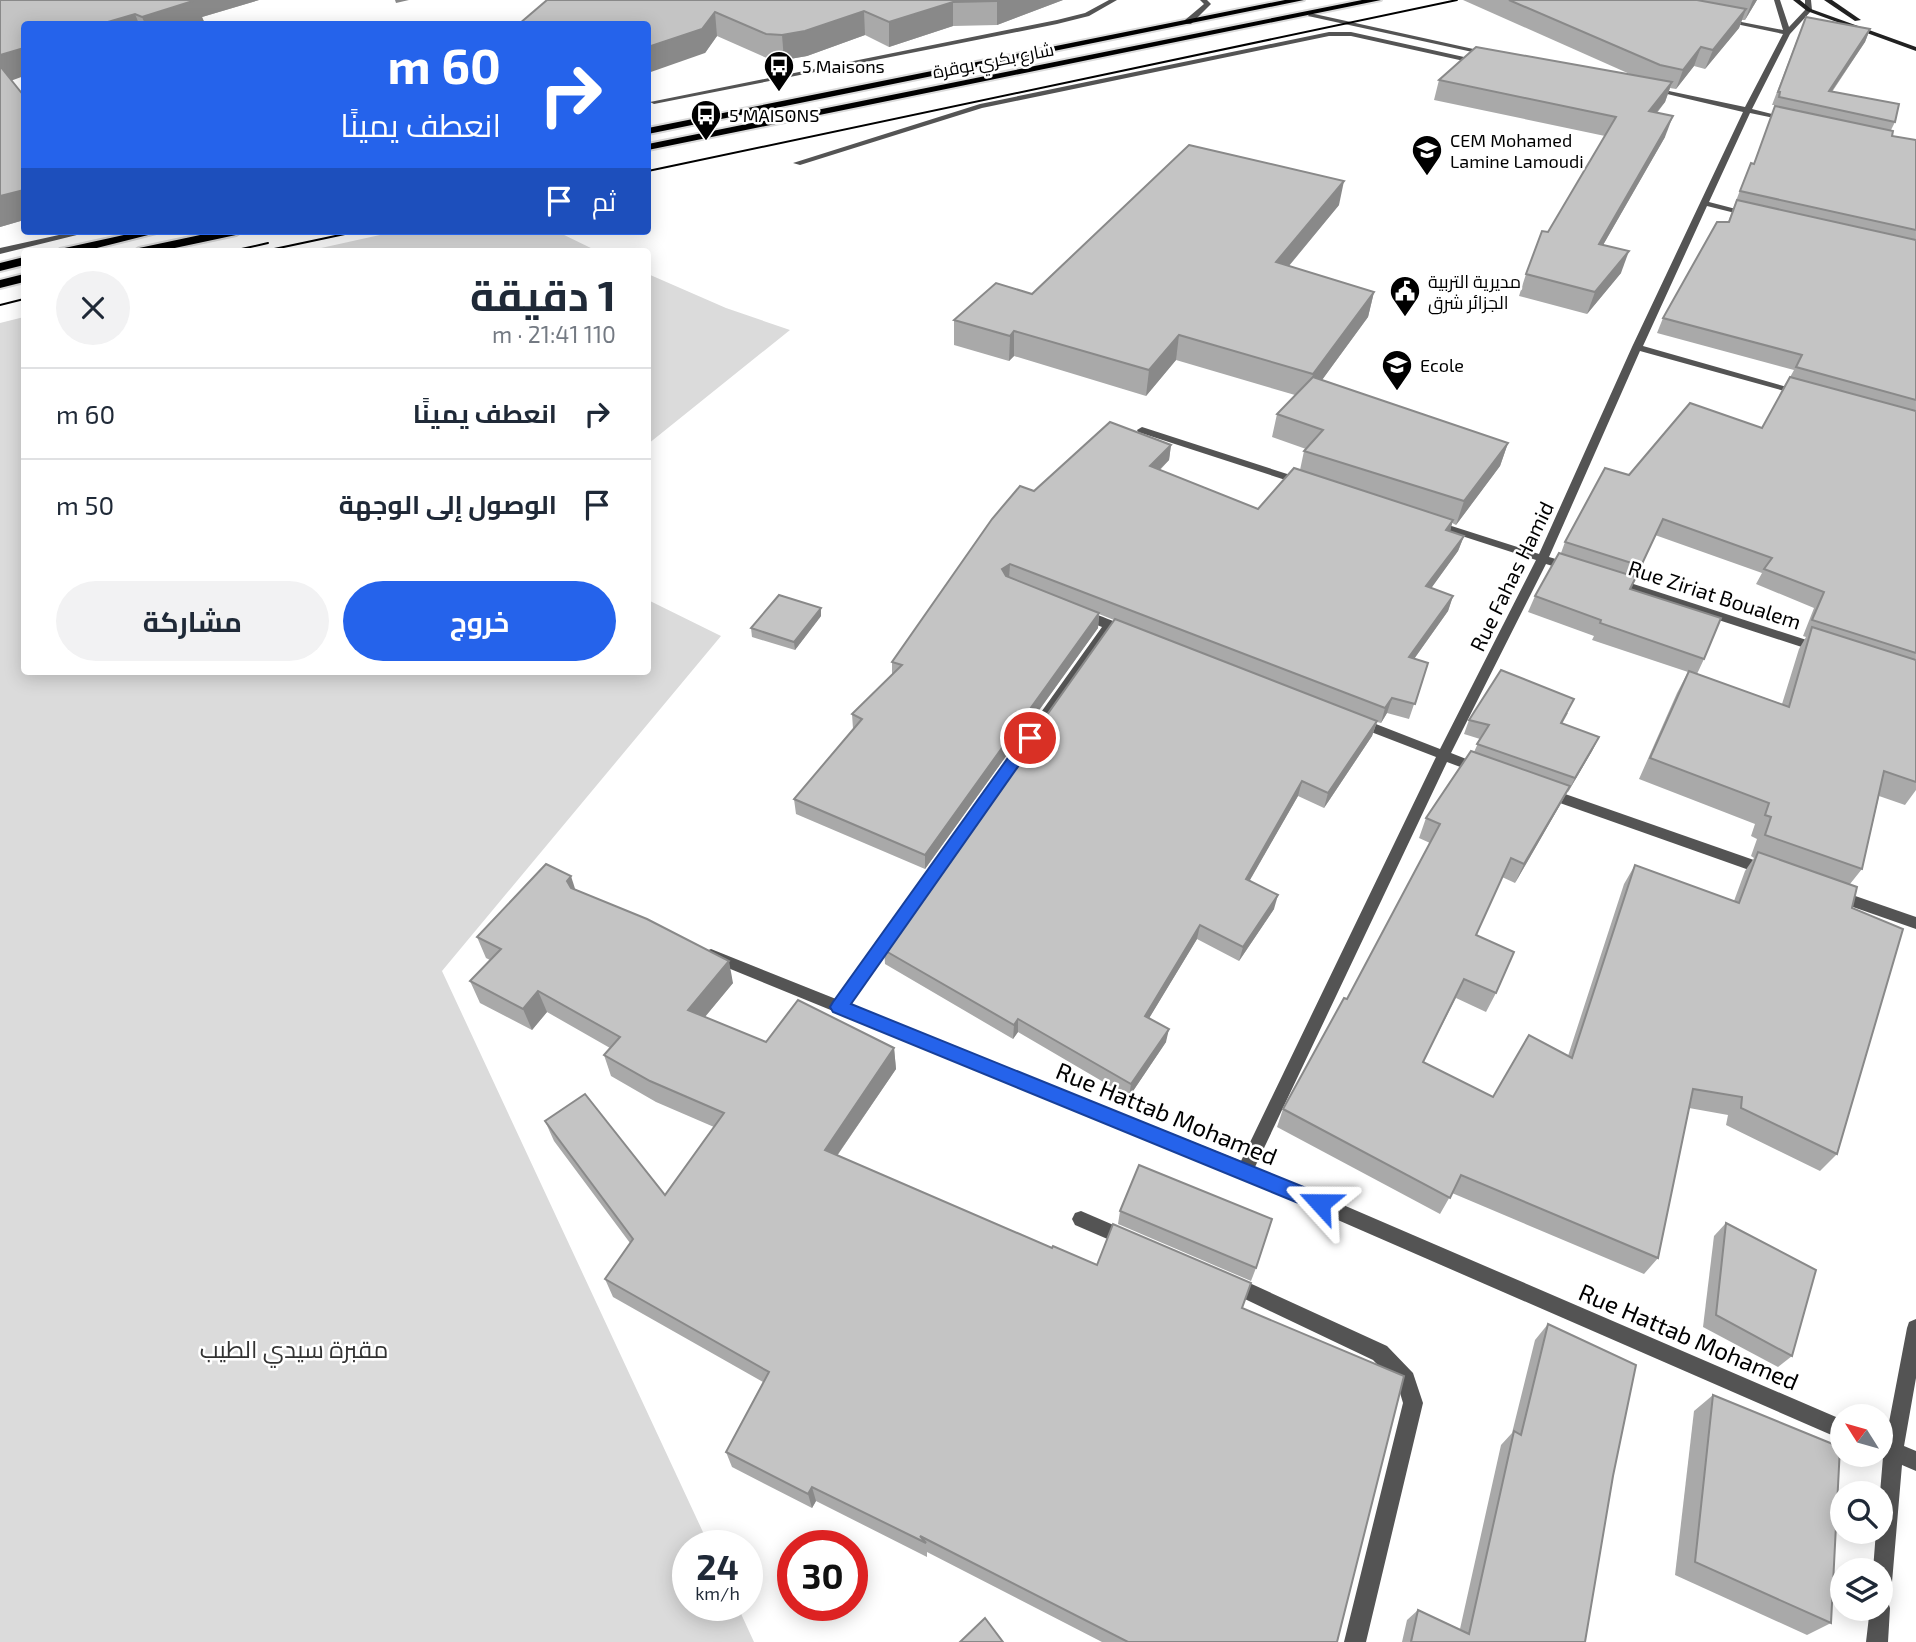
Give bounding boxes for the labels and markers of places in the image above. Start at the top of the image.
bus stop icon: 5 Maisons [762,49,796,93]
place label: 5 Maisons [802,55,885,77]
bus stop icon: 5 MAISONS [689,98,723,142]
place label: 5 MAISONS [729,104,819,126]
place label: CEM Mohamed Lamine Lamoudi [1450,129,1584,172]
school or university icon: CEM Mohamed Lamine Lamoudi [1410,133,1444,177]
place label: مديرية التربية الجزائر شرق [1428,270,1521,315]
public building icon: مديرية التربية الجزائر شرق [1388,274,1422,318]
school or university icon: Ecole [1380,348,1414,392]
place label: Ecole [1420,354,1464,376]
pin [1000,708,1060,768]

